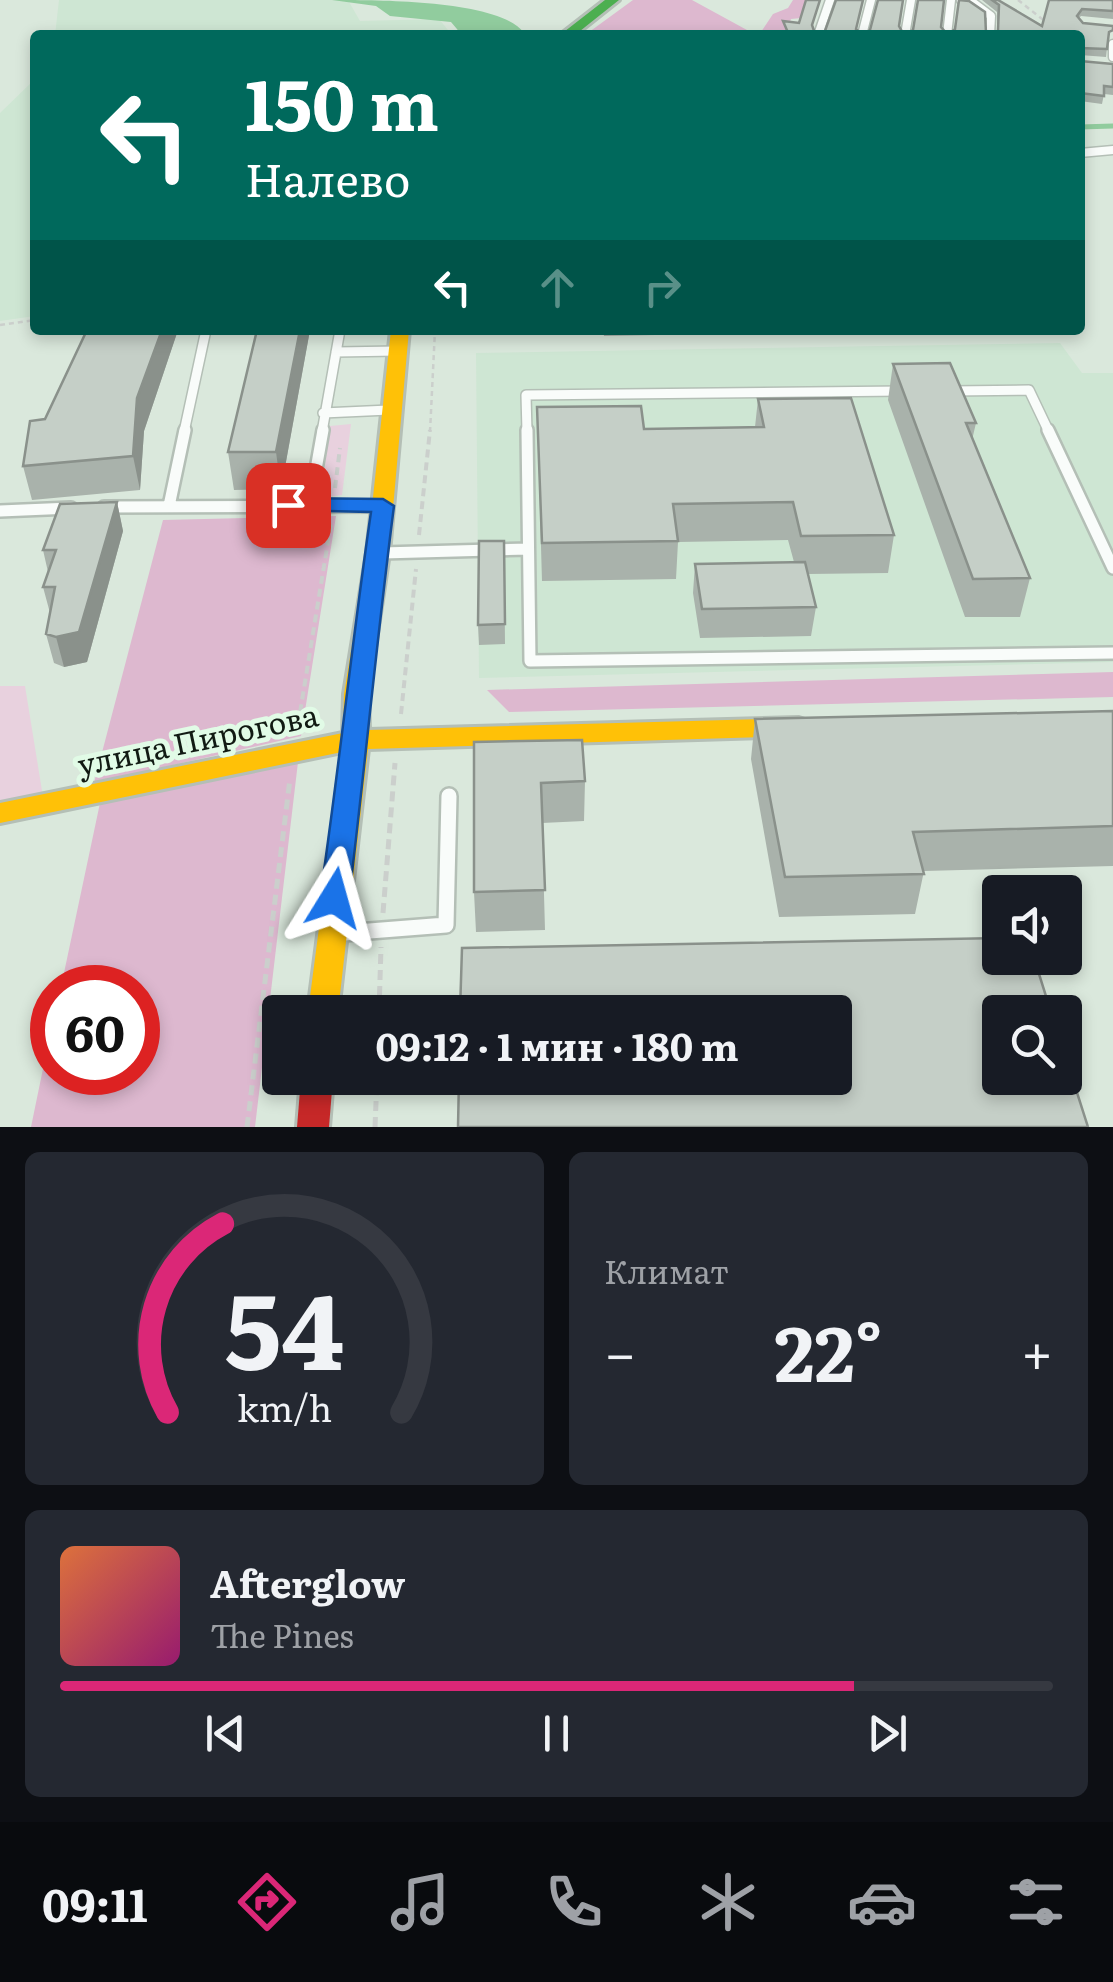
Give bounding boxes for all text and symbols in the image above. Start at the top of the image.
text: 150 m [245,49,439,153]
icon: left [80,70,210,200]
text: Налево [245,144,410,211]
icon: left [425,260,480,315]
icon: ahead [530,260,585,315]
icon: right [635,260,690,315]
pin [246,463,331,548]
icon: arrive [261,478,316,533]
street label: улица Пирогова [73,691,323,785]
position arrow [282,846,386,950]
map controls [982,875,1082,1095]
button: sound [982,875,1082,975]
speed limit sign: 60 [30,965,160,1095]
button: search [982,995,1082,1095]
text: 09:12 · 1 мин · 180 m [375,1016,739,1073]
text: Климат [604,1246,729,1294]
text: 54 [225,1248,344,1402]
text: 22° [774,1294,883,1405]
text: − [604,1309,636,1391]
text: + [1021,1309,1053,1391]
text: km/h [237,1380,332,1433]
text: Afterglow [210,1553,405,1610]
text: The Pines [210,1610,354,1658]
icon: previous [198,1706,253,1761]
icon: pause [529,1706,584,1761]
icon: next [860,1706,915,1761]
icon: directions [232,1867,302,1937]
icon: music [385,1867,455,1937]
icon: phone [539,1867,609,1937]
icon: climate [693,1867,763,1937]
icon: car [847,1867,917,1937]
icon: filters [1001,1867,1071,1937]
text: 09:11 [42,1869,148,1936]

